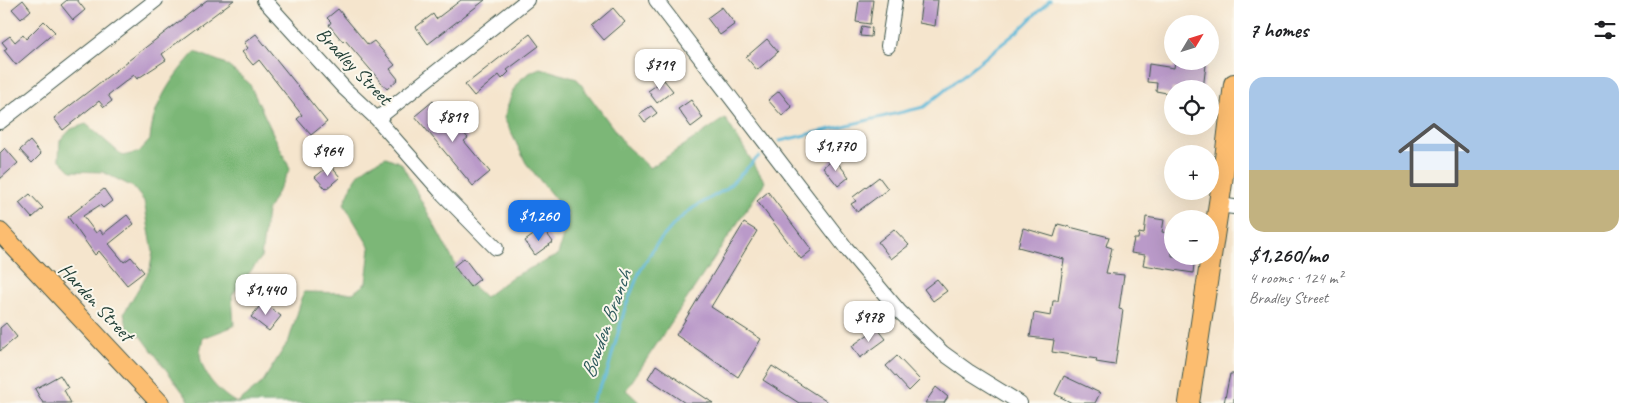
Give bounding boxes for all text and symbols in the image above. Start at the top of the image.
north arrow [1164,15,1219,70]
map controls [1164,15,1219,265]
icon: filters [1591,16,1619,44]
text: 7 homes [1249,17,1308,43]
street label: Bradley Street [311,22,399,112]
pin: $719 [630,48,690,91]
text: $719 [646,55,674,75]
button: locate [1164,80,1219,135]
pin: $819 [423,100,483,143]
text: $819 [439,107,467,127]
icon: home [1389,110,1479,200]
pin: $1,770 [795,130,877,172]
pin: $964 [298,134,358,177]
text: $1,770 [816,136,856,156]
text: $964 [314,141,342,161]
button: + [1164,145,1219,200]
pin: $1,260 [498,200,580,242]
text: $1,260 [519,206,559,226]
button: − [1164,210,1219,265]
text: $1,260/mo [1249,242,1328,268]
street label: Harden Street [53,257,141,349]
water label: Bowden Branch [575,264,638,381]
text: 4 rooms · 124 m² [1249,268,1343,288]
pin: $1,440 [225,274,307,316]
text: $1,440 [246,280,286,300]
text: Bradley Street [1249,288,1328,308]
pin: $978 [839,300,899,343]
text: $978 [855,307,883,327]

